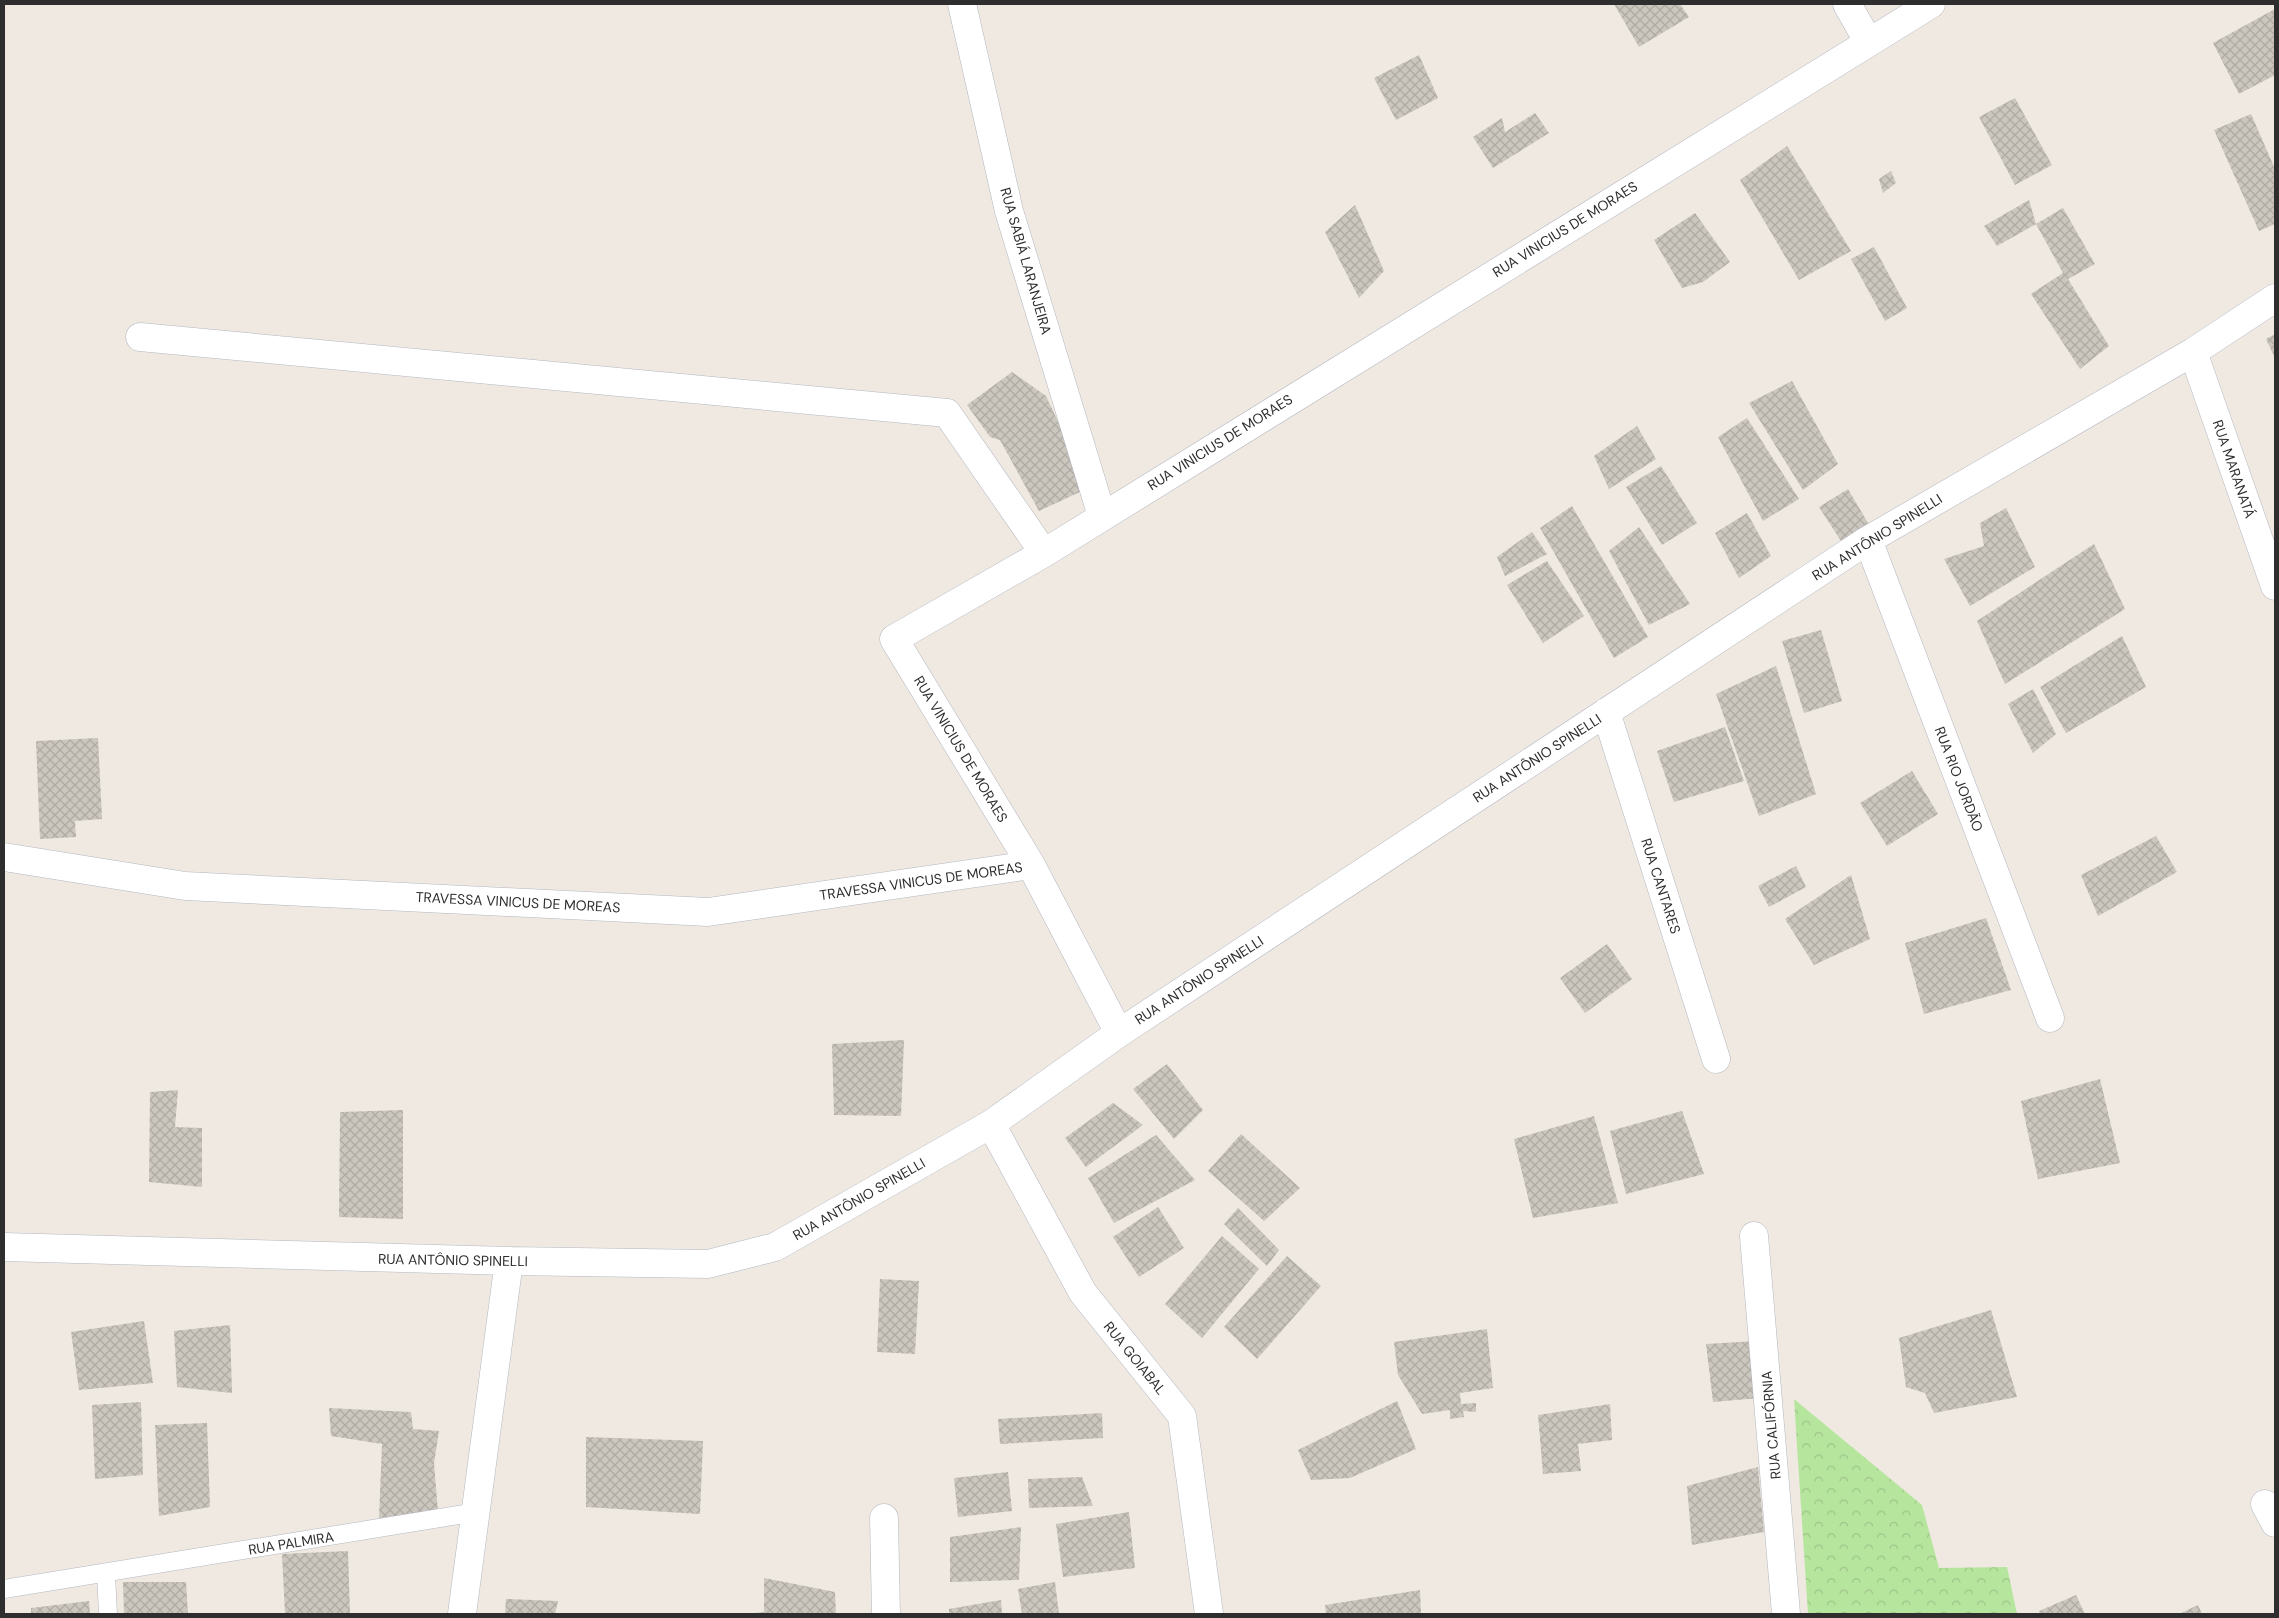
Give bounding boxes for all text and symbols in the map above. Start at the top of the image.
street label: RUA VINICIUS DE MORAES [1489,177,1641,281]
street label: RUA SABIÁ LARANJEIRA [996,185,1056,337]
street label: RUA VINICIUS DE MORAES [1144,390,1296,494]
street label: RUA MARANATÁ [2209,418,2259,520]
street label: RUA ANTÔNIO SPINELLI [1809,490,1945,584]
street label: RUA VINICIUS DE MORAES [910,673,1012,825]
street label: RUA ANTÔNIO SPINELLI [1469,710,1605,806]
street label: RUA RIO JORDÃO [1931,724,1987,834]
street label: RUA CANTARES [1637,836,1685,936]
street label: TRAVESSA VINICUS DE MOREAS [818,858,1024,904]
street label: TRAVESSA VINICUS DE MOREAS [415,888,621,916]
street label: RUA ANTÔNIO SPINELLI [1131,932,1267,1028]
street label: RUA ANTÔNIO SPINELLI [790,1154,928,1244]
street label: RUA ANTÔNIO SPINELLI [378,1250,528,1270]
street label: RUA GOIABAL [1100,1318,1170,1398]
street label: RUA CALIFÓRNIA [1757,1370,1785,1480]
street label: RUA PALMIRA [247,1527,335,1559]

